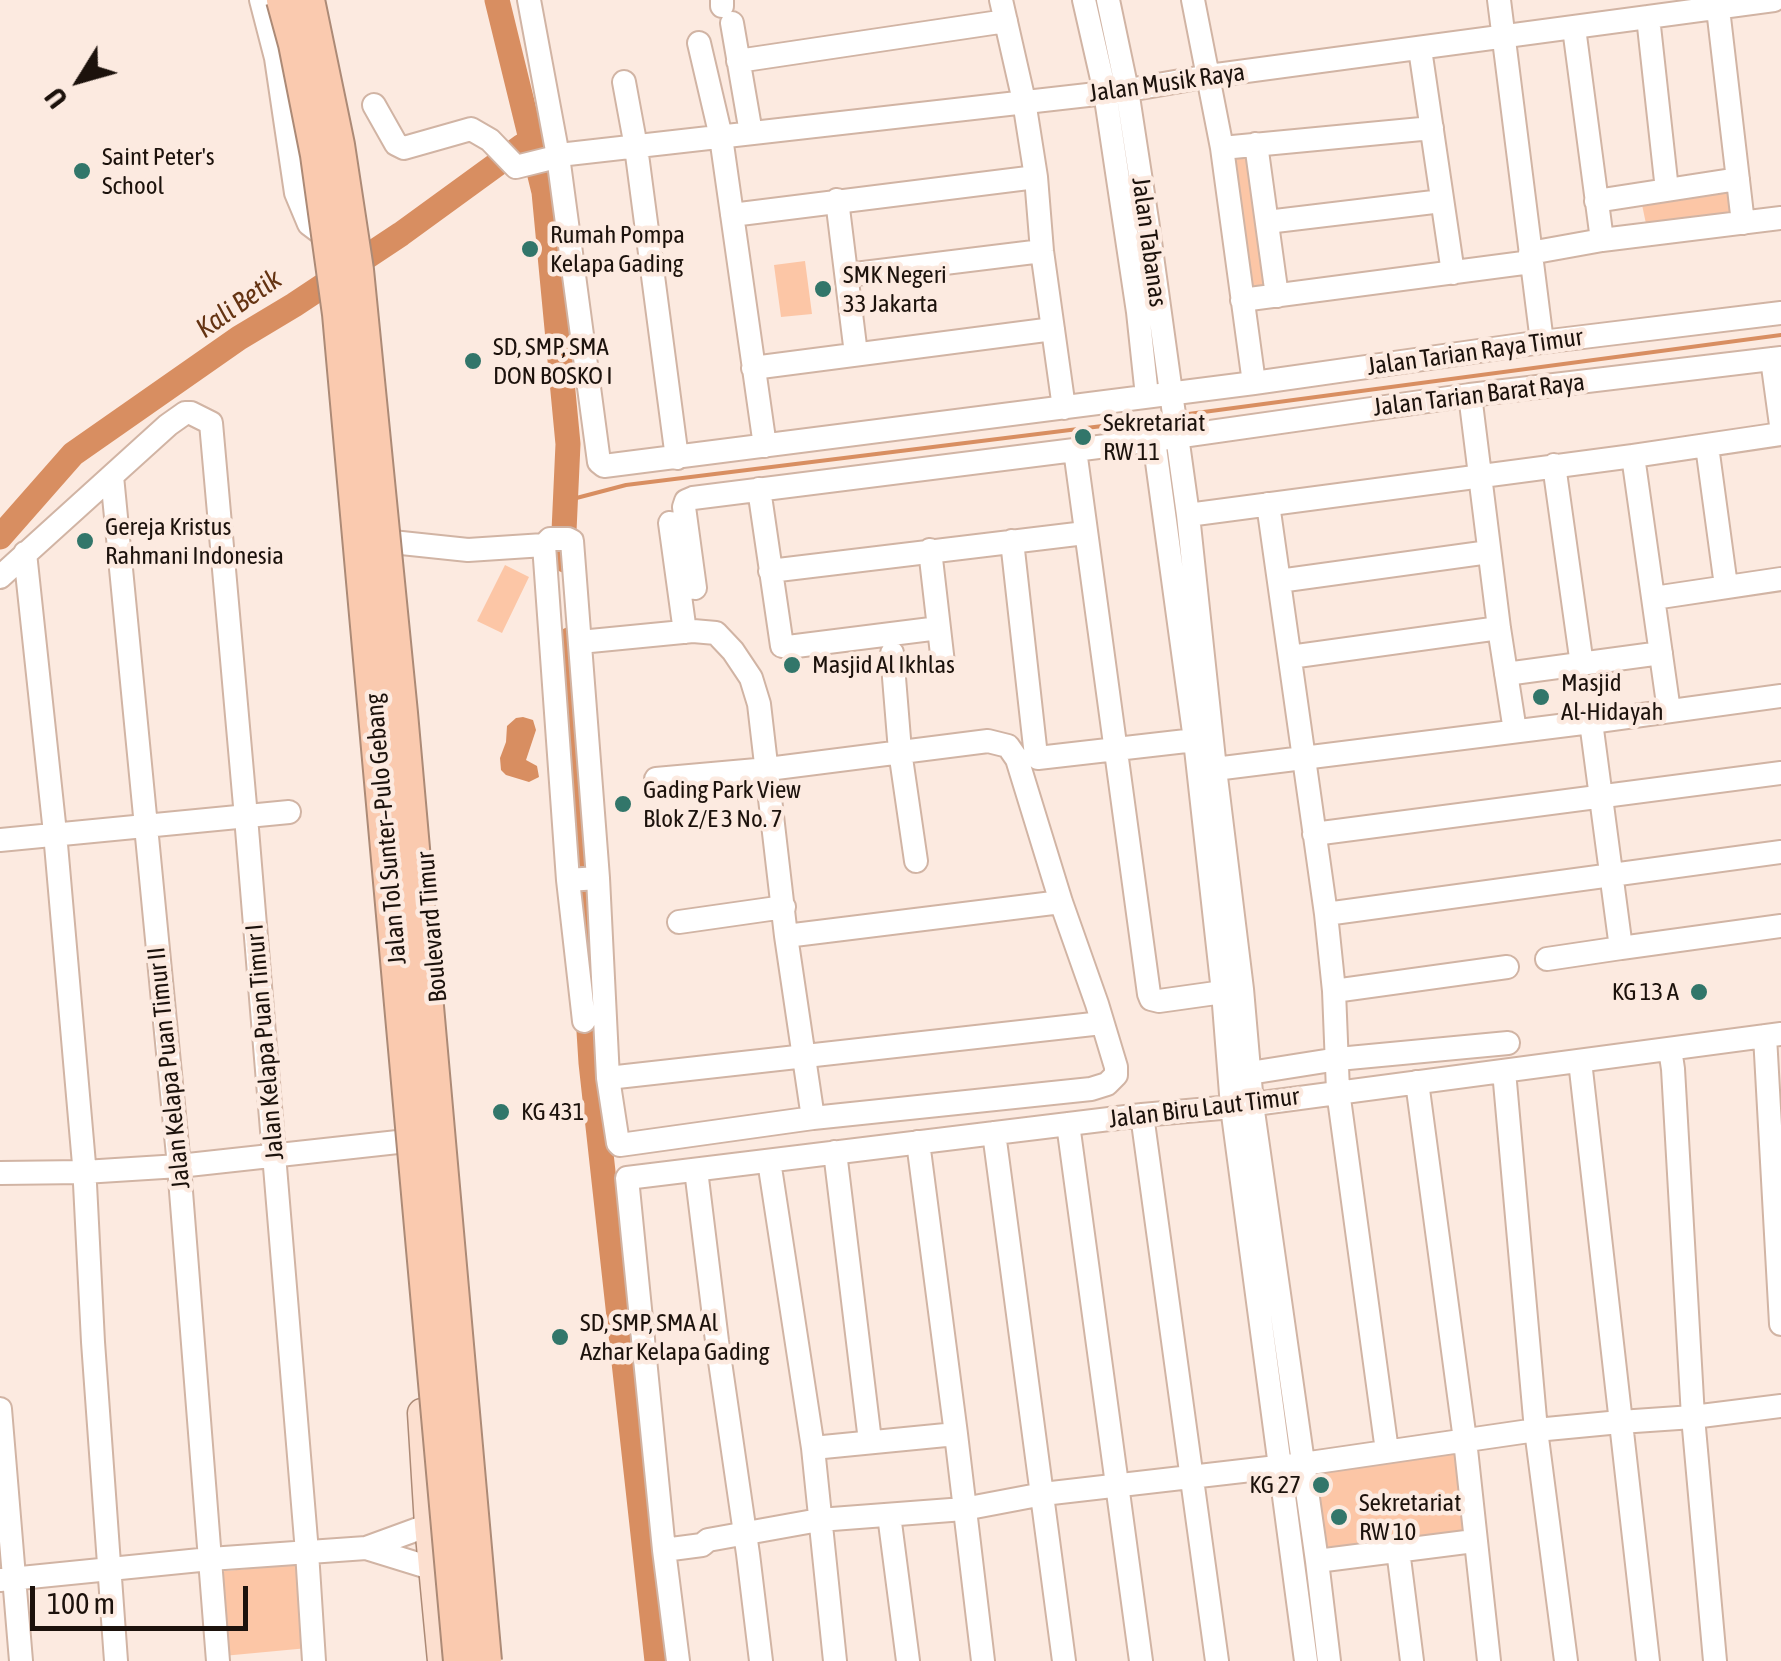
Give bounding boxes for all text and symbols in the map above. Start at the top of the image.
north arrow [30,30,130,130]
street label: Jalan Musik Raya [1087,57,1247,109]
text: U [38,82,74,114]
place label: Saint Peter's School [102,142,215,201]
marker: Saint Peter's School [71,160,93,182]
street label: Jalan Tabanas [1125,175,1173,309]
place label: Rumah Pompa Kelapa Gading [550,220,685,279]
marker: Rumah Pompa Kelapa Gading [519,238,541,260]
place label: SMK Negeri 33 Jakarta [843,260,947,319]
water label: Kali Betik [190,263,288,345]
marker: SMK Negeri 33 Jakarta [812,278,834,300]
street label: Jalan Tarian Raya Timur [1365,322,1585,382]
place label: SD, SMP, SMA DON BOSKO I [493,332,613,391]
marker: SD, SMP, SMA DON BOSKO I [462,350,484,372]
street label: Jalan Tarian Barat Raya [1371,367,1587,423]
place label: Sekretariat RW 11 [1103,408,1205,467]
marker: Sekretariat RW 11 [1072,426,1094,448]
place label: Gereja Kristus Rahmani Indonesia [105,512,284,571]
marker: Gereja Kristus Rahmani Indonesia [74,530,96,552]
place label: Masjid Al Ikhlas [812,650,955,680]
marker: Masjid Al Ikhlas [781,654,803,676]
place label: Masjid Al-Hidayah [1561,668,1664,727]
marker: Masjid Al-Hidayah [1530,686,1552,708]
street label: Jalan Tol Sunter–Pulo Gebang [359,692,413,966]
place label: Gading Park View Blok Z/E 3 No. 7 [643,775,801,834]
marker: Gading Park View Blok Z/E 3 No. 7 [612,793,634,815]
street label: Boulevard Timur [410,850,454,1004]
street label: Jalan Kelapa Puan Timur I [240,923,290,1161]
street label: Jalan Kelapa Puan Timur II [141,946,197,1190]
place label: KG 13 A [1612,977,1679,1007]
marker: KG 13 A [1688,981,1710,1003]
street label: Jalan Biru Laut Timur [1107,1081,1301,1135]
place label: KG 431 [521,1097,584,1127]
marker: KG 431 [490,1101,512,1123]
place label: SD, SMP, SMA Al Azhar Kelapa Gading [580,1308,769,1367]
marker: SD, SMP, SMA Al Azhar Kelapa Gading [549,1326,571,1348]
place label: KG 27 [1249,1470,1301,1500]
marker: KG 27 [1310,1474,1332,1496]
place label: Sekretariat RW 10 [1359,1488,1461,1547]
marker: Sekretariat RW 10 [1328,1506,1350,1528]
scale bar [35,1566,252,1628]
text: 100 m [47,1586,115,1620]

